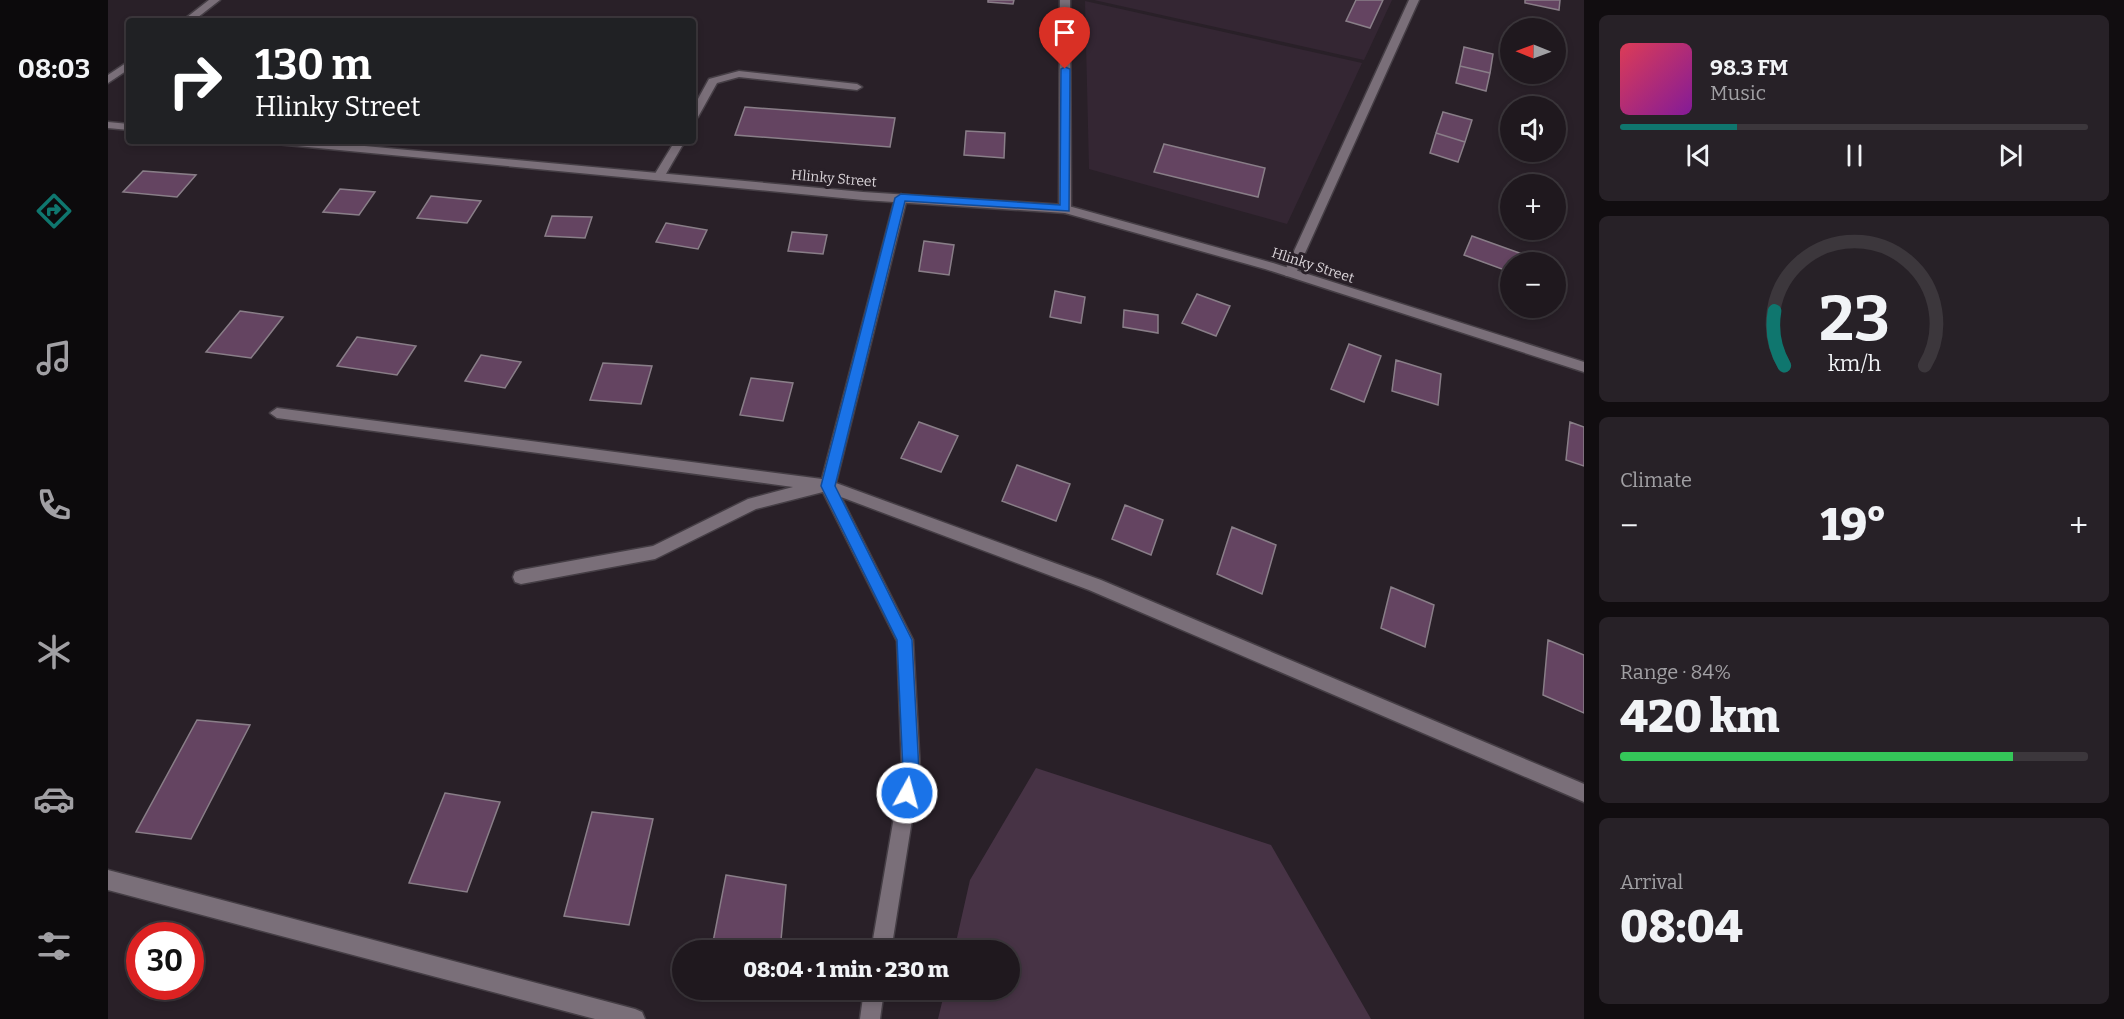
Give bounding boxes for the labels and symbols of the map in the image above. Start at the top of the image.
pin [1039,7,1090,69]
north arrow [1500,18,1566,84]
street label: Hlinky Street [790,166,877,191]
street label: Hlinky Street [1269,244,1356,287]
position arrow [875,761,939,825]
speed limit sign: 30 [126,922,204,1000]

